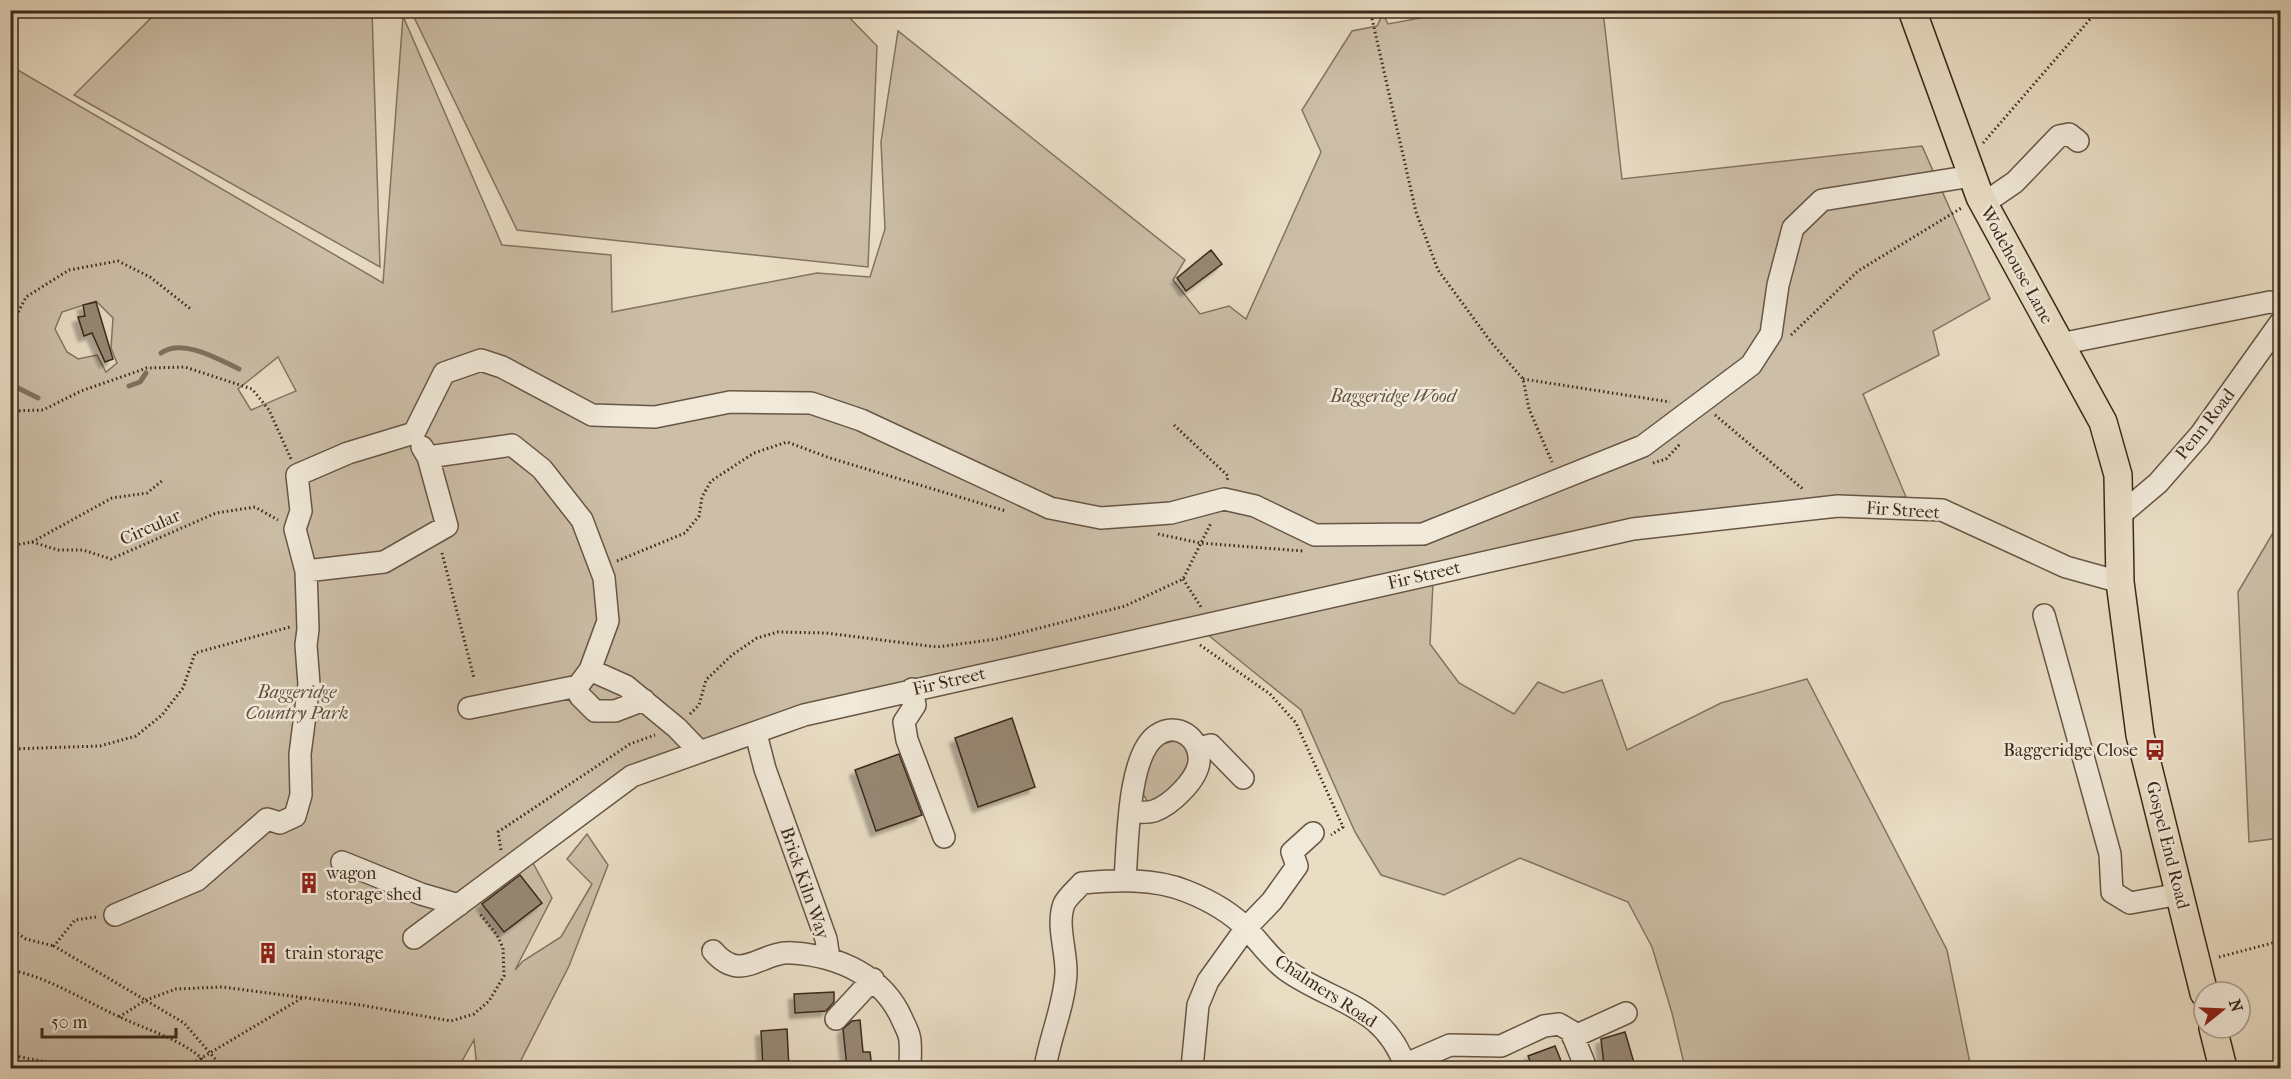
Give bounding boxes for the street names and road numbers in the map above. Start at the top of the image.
street label: Wodehouse Lane [1975,202,2058,328]
street label: Penn Road [2171,385,2240,464]
street label: Fir Street [1865,497,1941,524]
street label: Circular [117,505,184,550]
street label: Fir Street [1386,557,1463,594]
street label: Fir Street [911,663,988,700]
street label: Gospel End Road [2141,779,2194,911]
street label: Brick Kiln Way [776,824,834,943]
street label: Chalmers Road [1271,951,1381,1032]

